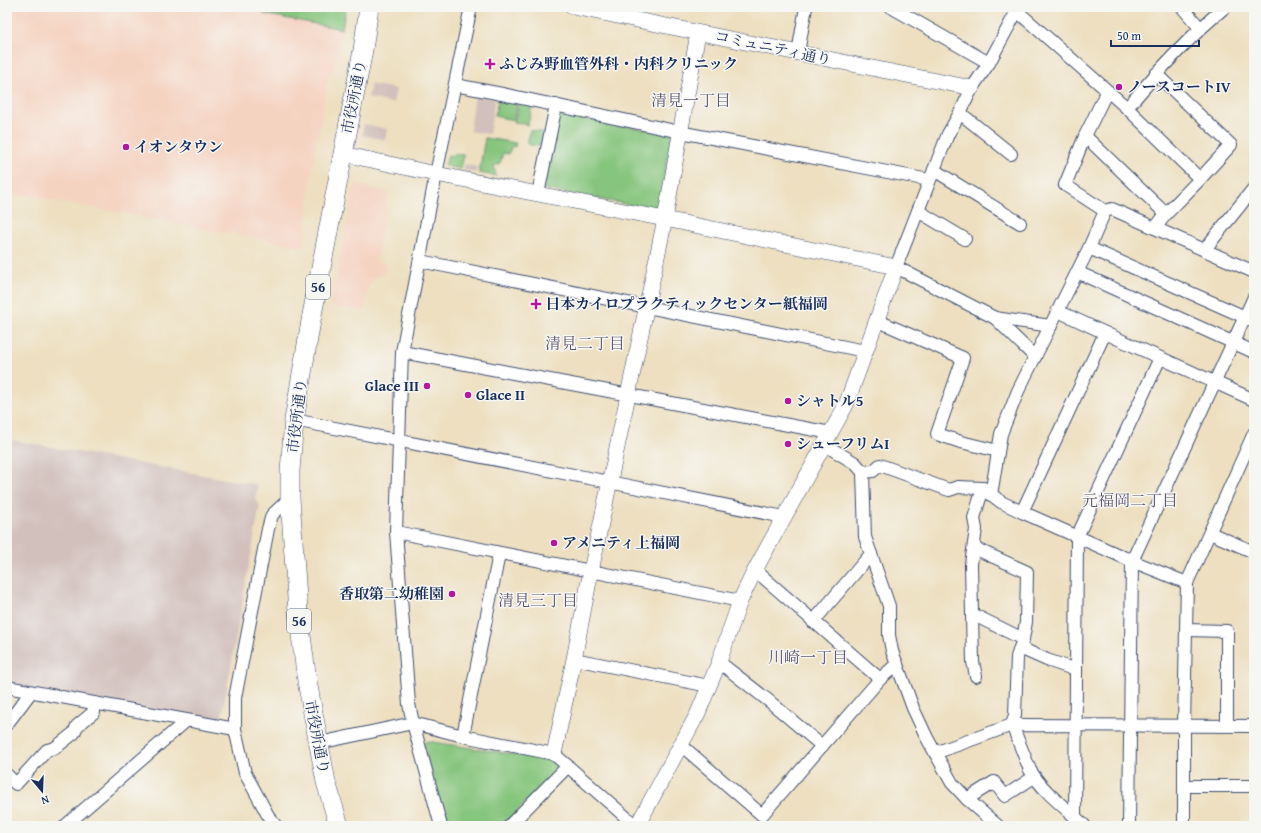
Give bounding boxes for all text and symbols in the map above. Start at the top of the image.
scale bar [1111,22,1199,48]
street label: コミュニティ通り [713,25,833,70]
text: 50 m [1117,27,1141,44]
place label: ふじみ野血管外科・内科クリニック [499,53,738,74]
street label: 市役所通り [336,58,371,136]
marker: ふじみ野血管外科・内科クリニック [484,58,496,70]
place label: ノースコートIV [1127,76,1231,97]
marker: ノースコートIV [1114,82,1124,92]
district label: 清見一丁目 [651,88,731,112]
place label: イオンタウン [134,136,223,157]
marker: イオンタウン [121,142,131,152]
road number: 56 [306,275,330,299]
place label: 日本カイロプラクティックセンター紙福岡 [545,293,828,314]
marker: 日本カイロプラクティックセンター紙福岡 [530,298,542,310]
district label: 清見二丁目 [545,331,625,355]
place label: Glace III [365,375,419,396]
street label: 市役所通り [282,377,311,454]
marker: Glace III [422,381,432,391]
place label: Glace II [476,384,525,405]
marker: Glace II [463,390,473,400]
place label: シャトル5 [796,390,863,411]
marker: シャトル5 [783,396,793,406]
place label: シューフリムI [796,433,889,454]
marker: シューフリムI [783,439,793,449]
district label: 元福岡二丁目 [1082,488,1178,512]
place label: アメニティ上福岡 [562,532,680,553]
marker: アメニティ上福岡 [549,538,559,548]
place label: 香取第二幼稚園 [339,583,444,604]
district label: 清見三丁目 [498,588,578,612]
marker: 香取第二幼稚園 [447,589,457,599]
road number: 56 [287,609,311,633]
district label: 川崎一丁目 [768,645,848,669]
street label: 市役所通り [300,698,335,776]
north arrow [22,771,62,811]
text: N [39,792,51,809]

